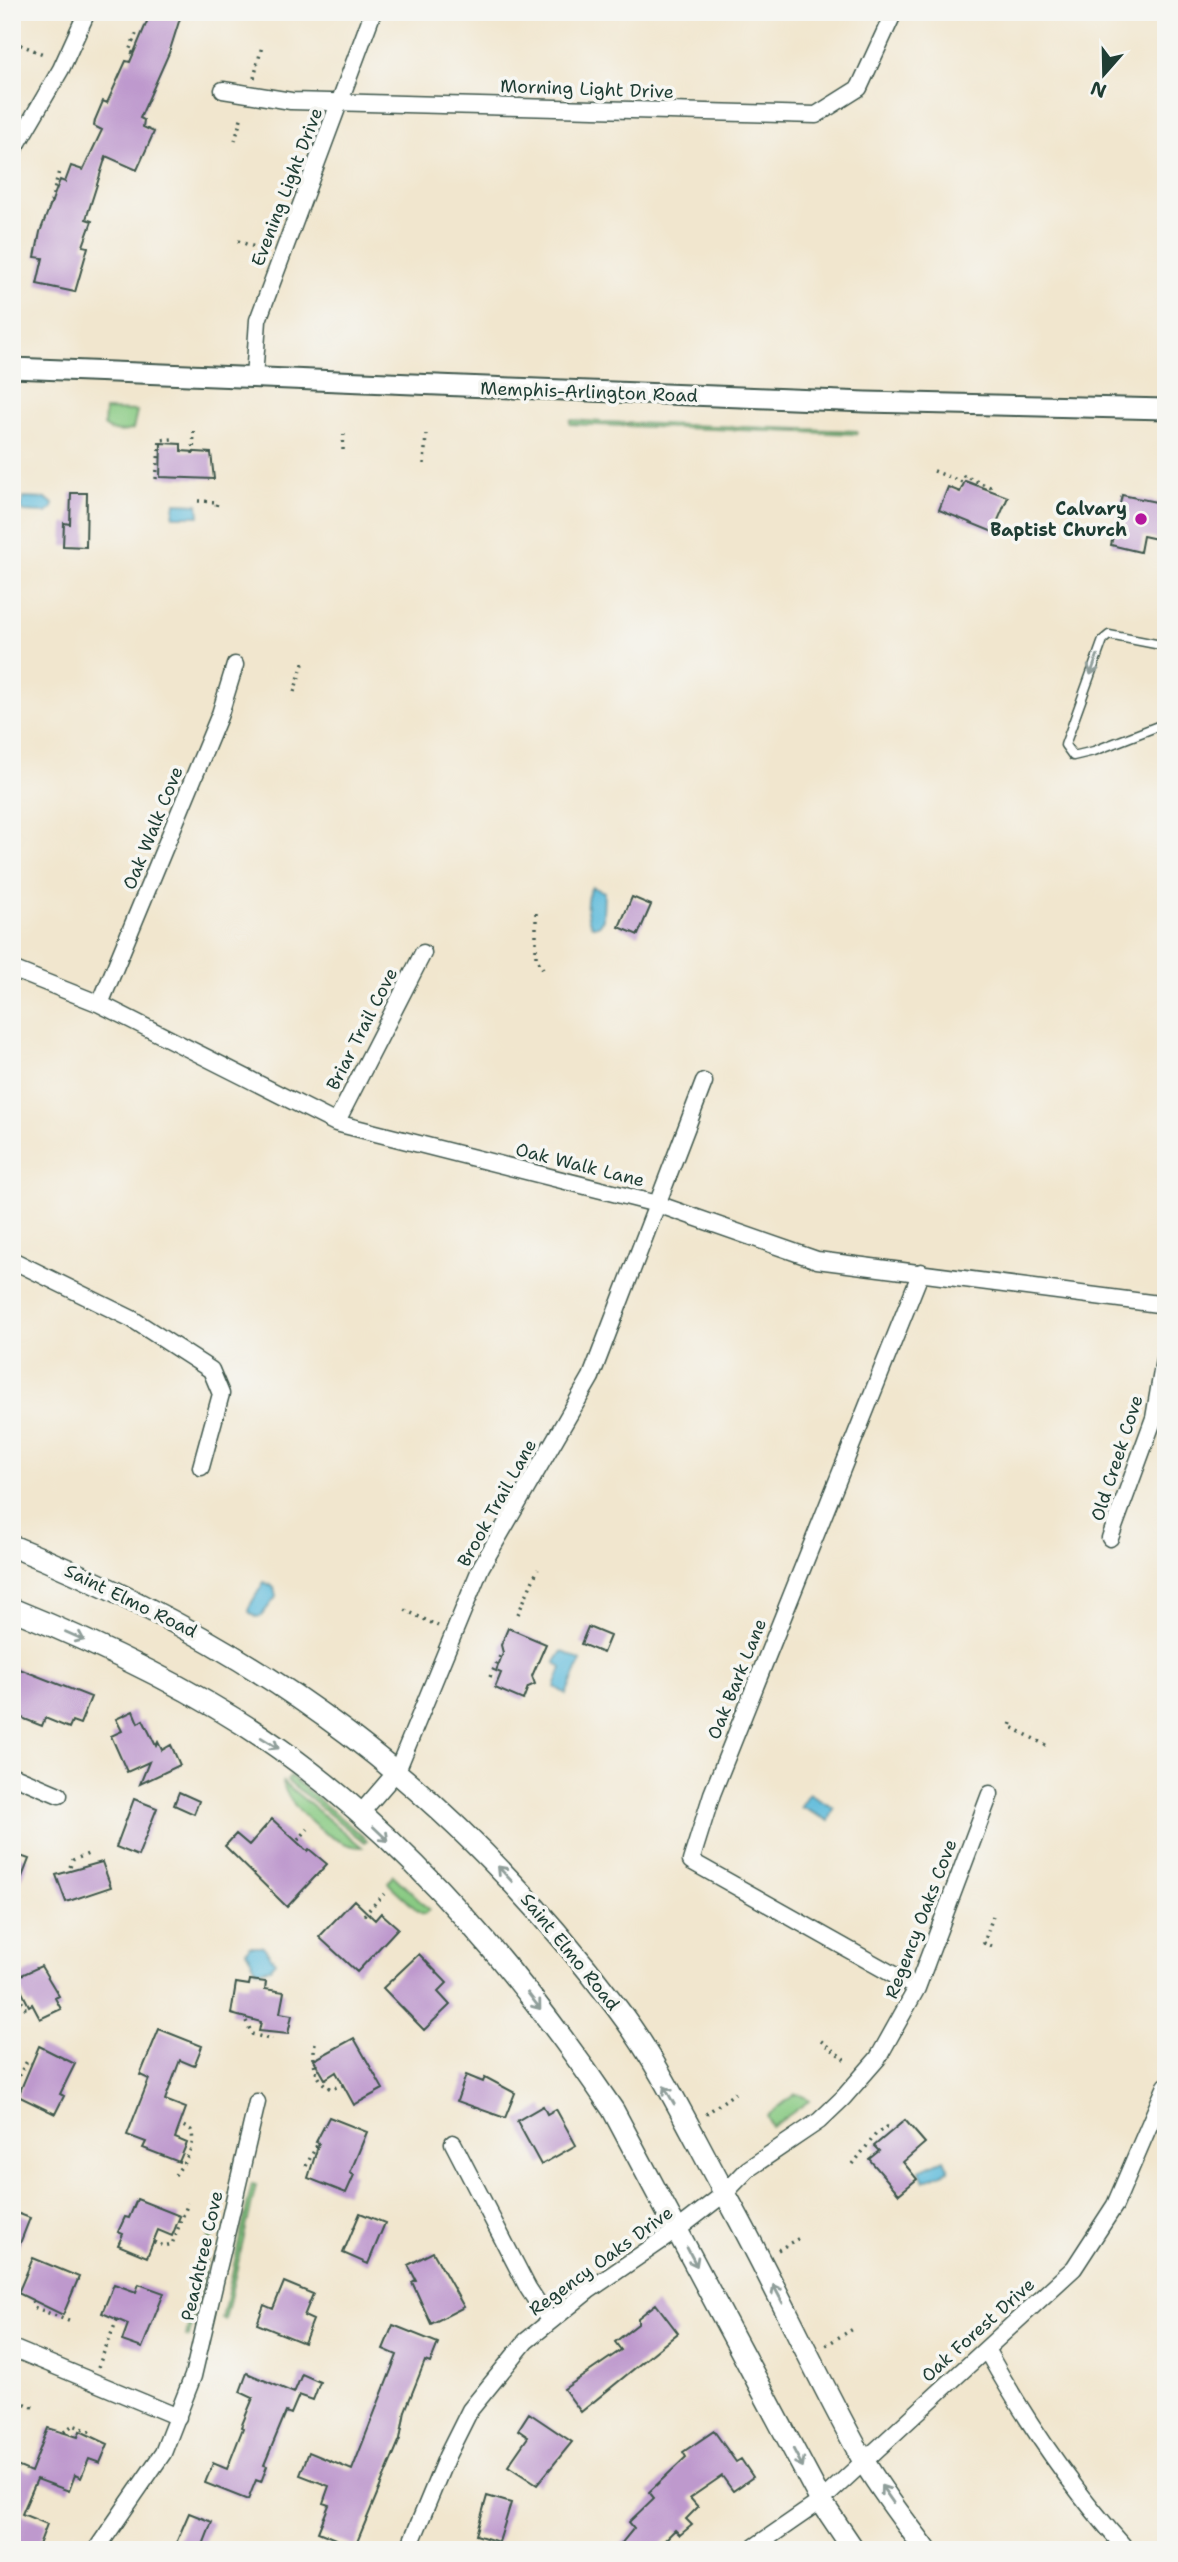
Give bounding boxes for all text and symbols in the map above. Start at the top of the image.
north arrow [1070,38,1140,108]
street label: Morning Light Drive [500,74,674,104]
text: N [1087,75,1110,104]
street label: Evening Light Drive [246,104,328,270]
street label: Memphis-Arlington Road [480,376,698,408]
place label: Calvary Baptist Church [990,497,1127,542]
marker: Calvary Baptist Church [1133,511,1149,527]
one-way arrow [1087,654,1099,676]
street label: Oak Walk Cove [117,763,189,893]
street label: Briar Trail Cove [321,964,403,1094]
street label: Oak Walk Lane [513,1137,647,1193]
street label: Old Creek Cove [1085,1392,1149,1524]
street label: Brook Trail Lane [452,1435,542,1571]
street label: Saint Elmo Road [61,1559,201,1643]
street label: Oak Bark Lane [702,1615,772,1743]
one-way arrow [64,1630,85,1643]
one-way arrow [260,1736,279,1750]
one-way arrow [372,1825,389,1842]
street label: Regency Oaks Cove [880,1836,962,2002]
one-way arrow [496,1866,513,1883]
street label: Saint Elmo Road [515,1888,625,2016]
one-way arrow [526,1992,541,2010]
one-way arrow [662,2085,676,2105]
street label: Peachtree Cove [175,2189,229,2323]
street label: Regency Oaks Drive [524,2201,678,2321]
one-way arrow [685,2246,699,2267]
street label: Oak Forest Drive [916,2273,1040,2387]
one-way arrow [771,2285,785,2305]
one-way arrow [792,2447,806,2468]
one-way arrow [880,2485,894,2504]

